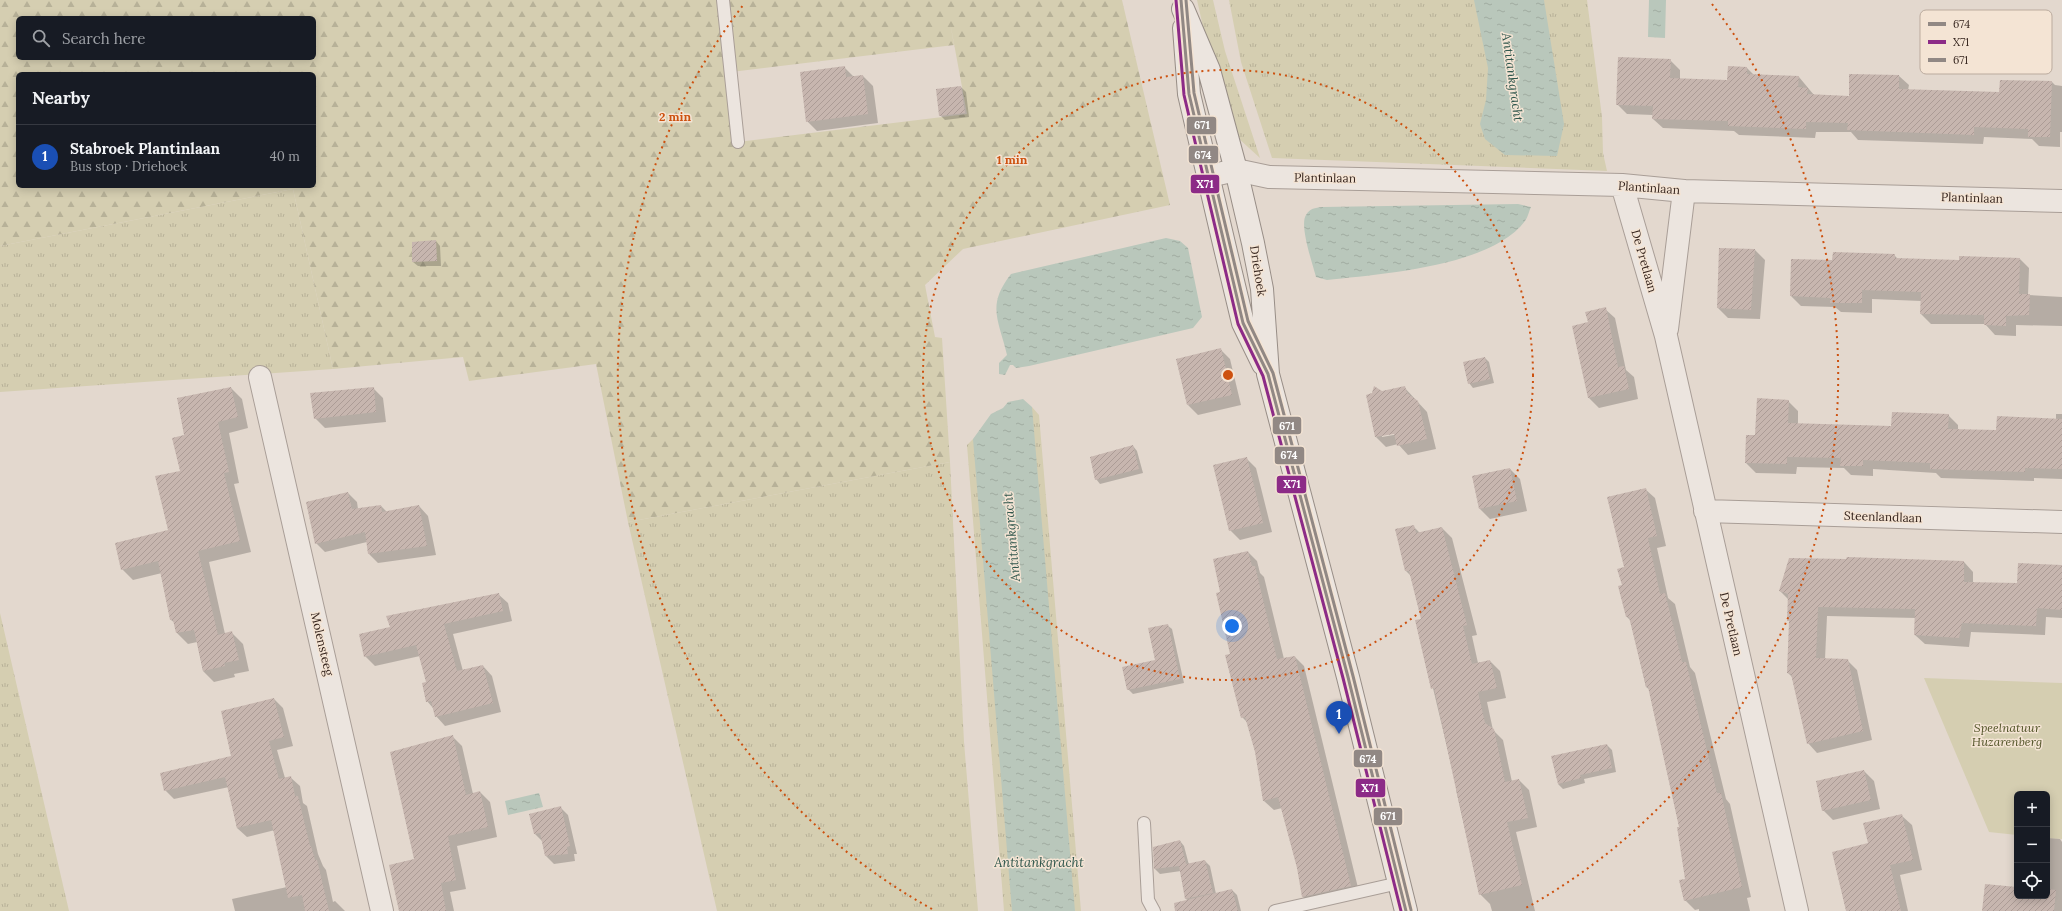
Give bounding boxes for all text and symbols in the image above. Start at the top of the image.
legend [1920,10,2052,74]
search box [16,16,316,60]
text: 674 [1953,17,1970,31]
icon: search [30,27,52,49]
text: Search here [62,29,145,48]
water label: Antitankgracht [1498,31,1527,123]
text: X71 [1953,35,1969,49]
text: 671 [1953,53,1968,67]
text: Nearby [32,87,90,109]
text: 2 min [659,109,691,124]
line badge: 671 [1186,116,1217,135]
text: 671 [1194,118,1211,132]
text: Stabroek Plantinlaan [70,139,220,158]
line badge: 674 [1188,145,1219,164]
text: 1 [42,148,48,165]
text: 40 m [270,148,300,165]
text: 674 [1194,148,1212,162]
text: 1 min [997,152,1028,167]
text: Bus stop · Driehoek [70,158,187,175]
street label: Plantinlaan [1294,169,1356,186]
line badge: X71 [1190,174,1220,194]
text: X71 [1196,177,1214,191]
street label: Plantinlaan [1618,178,1681,197]
street label: Plantinlaan [1941,189,2003,206]
street label: De Pretlaan [1628,228,1661,294]
street label: Driehoek [1247,244,1270,298]
centre of rings [1221,368,1235,382]
line badge: 671 [1272,416,1302,435]
text: 671 [1279,419,1296,433]
line badge: 674 [1274,446,1305,465]
text: 674 [1280,448,1298,462]
line badge: X71 [1276,475,1307,494]
text: X71 [1283,477,1301,491]
water label: Antitankgracht [999,491,1024,583]
street label: Steenlandlaan [1844,508,1922,525]
street label: De Pretlaan [1717,591,1746,657]
street label: Molensteeg [308,611,337,677]
your location [1222,616,1242,636]
pin: 1 [1326,701,1352,734]
park label: Speelnatuur Huzarenberg [1972,720,2042,749]
line badge: 674 [1353,749,1383,768]
text: 674 [1359,752,1377,766]
line badge: X71 [1355,778,1386,798]
text: X71 [1361,781,1379,795]
map controls [2014,791,2050,899]
button: + [2014,791,2050,827]
line badge: 671 [1373,807,1403,826]
text: 671 [1380,809,1397,823]
button: − [2014,827,2050,863]
water label: Antitankgracht [993,854,1084,871]
button: locate [2014,863,2050,899]

